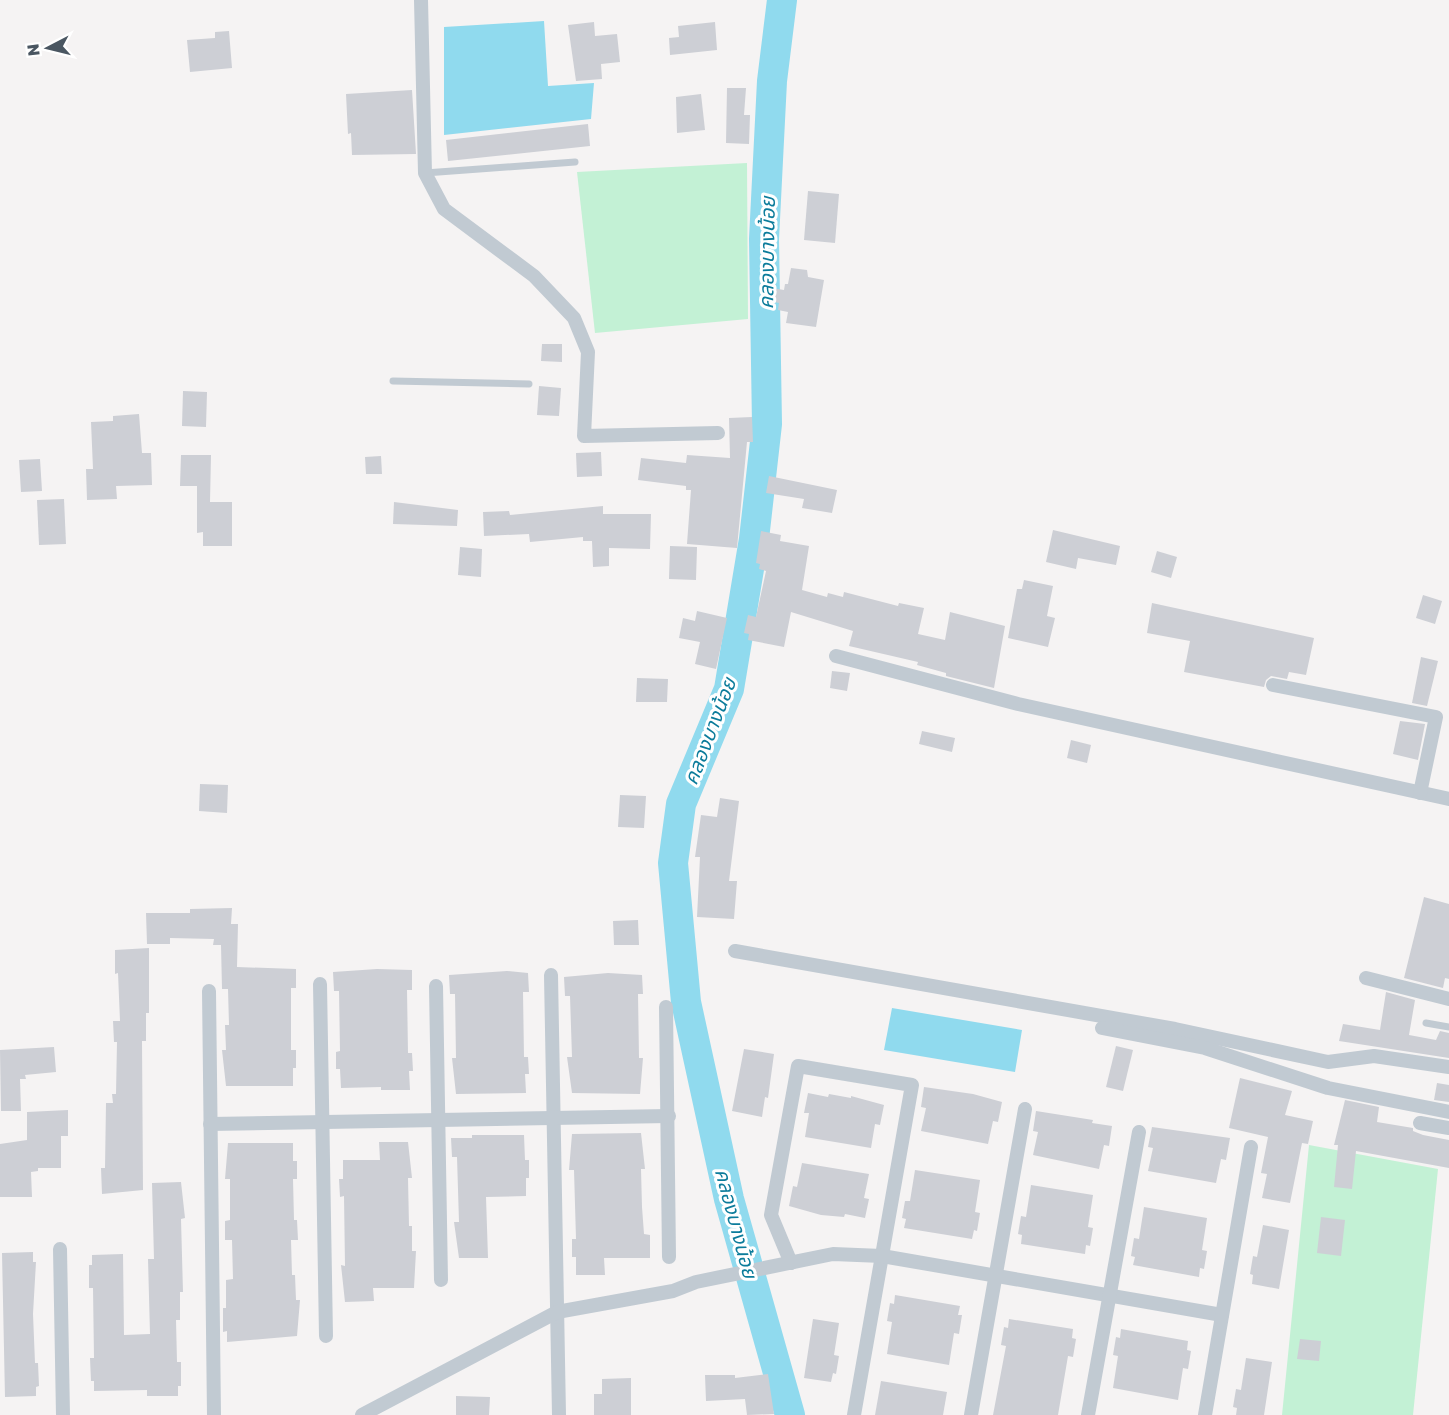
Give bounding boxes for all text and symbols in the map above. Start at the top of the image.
north arrow [18,18,78,78]
text: N [22,43,44,57]
water label: คลองบางน้อย [753,194,779,309]
water label: คลองบางน้อย [678,672,741,788]
water label: คลองบางน้อย [711,1166,764,1282]

